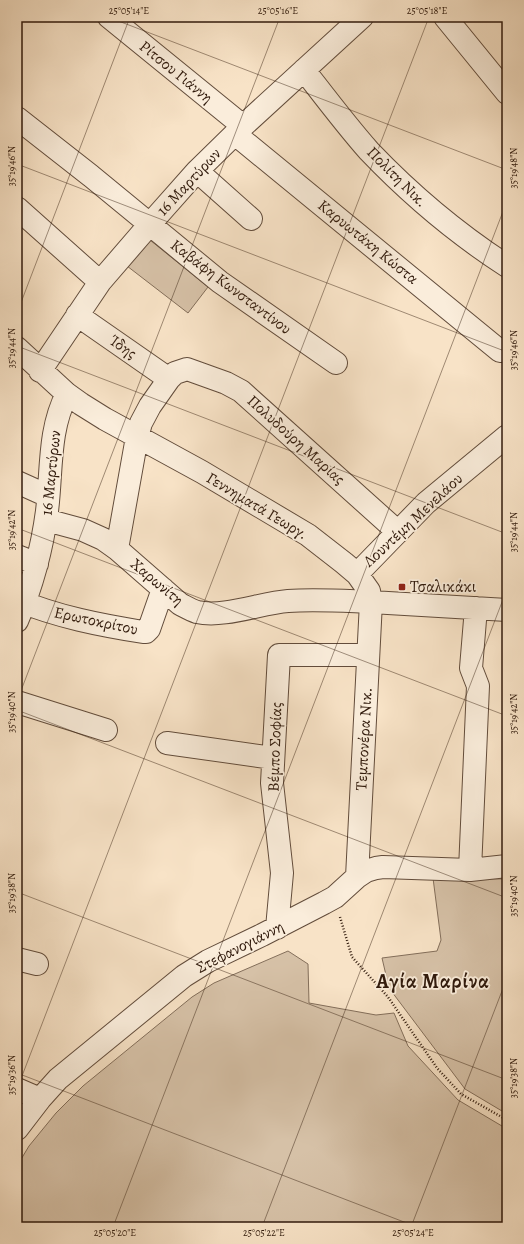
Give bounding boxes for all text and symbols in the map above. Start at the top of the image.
text: 25°05'14"E [109,4,149,17]
text: 25°05'16"E [258,4,298,17]
text: 25°05'18"E [407,4,447,17]
street label: Ρίτσου Γιάννη [135,36,217,108]
street label: Πολίτη Νικ. [362,142,432,212]
street label: 16 Μαρτύρων [152,143,226,221]
text: 35°19'46"N [5,146,18,186]
text: 35°19'48"N [507,148,520,188]
street label: Καρυωτάκη Κώστα [313,194,423,290]
street label: Καβάφη Κωνσταντίνου [166,234,296,340]
text: 35°19'44"N [5,328,18,368]
street label: Ίδης [105,330,141,364]
text: 35°19'46"N [507,330,520,370]
street label: Πολυδούρη Μαρίας [242,390,350,490]
street label: 16 Μαρτύρων [36,429,66,517]
street label: Γεννηματά Γεωργ. [202,467,312,545]
street label: Λουντέμη Μενελάου [358,468,468,573]
text: 35°19'42"N [5,510,18,550]
text: 35°19'44"N [507,512,520,552]
street label: Χαρωνίτη [126,553,188,611]
place label: Τσαλικάκι [410,576,477,598]
marker: Τσαλικάκι [397,582,407,592]
street label: Ερωτοκρίτου [52,601,140,641]
street label: Τεμπονέρα Νικ. [350,687,378,791]
text: 35°19'40"N [5,691,18,733]
text: 35°19'42"N [507,694,520,734]
street label: Βέμπο Σοφίας [262,702,288,792]
text: 35°19'38"N [5,873,18,913]
text: 35°19'40"N [507,875,520,917]
street label: Στεφανογιάννη [192,916,288,978]
district label: Αγία Μαρίνα [375,968,490,995]
text: 35°19'36"N [5,1055,18,1095]
text: 35°19'38"N [507,1058,520,1098]
text: 25°05'20"E [94,1226,136,1239]
text: 25°05'22"E [243,1226,285,1239]
text: 25°05'24"E [392,1226,434,1239]

